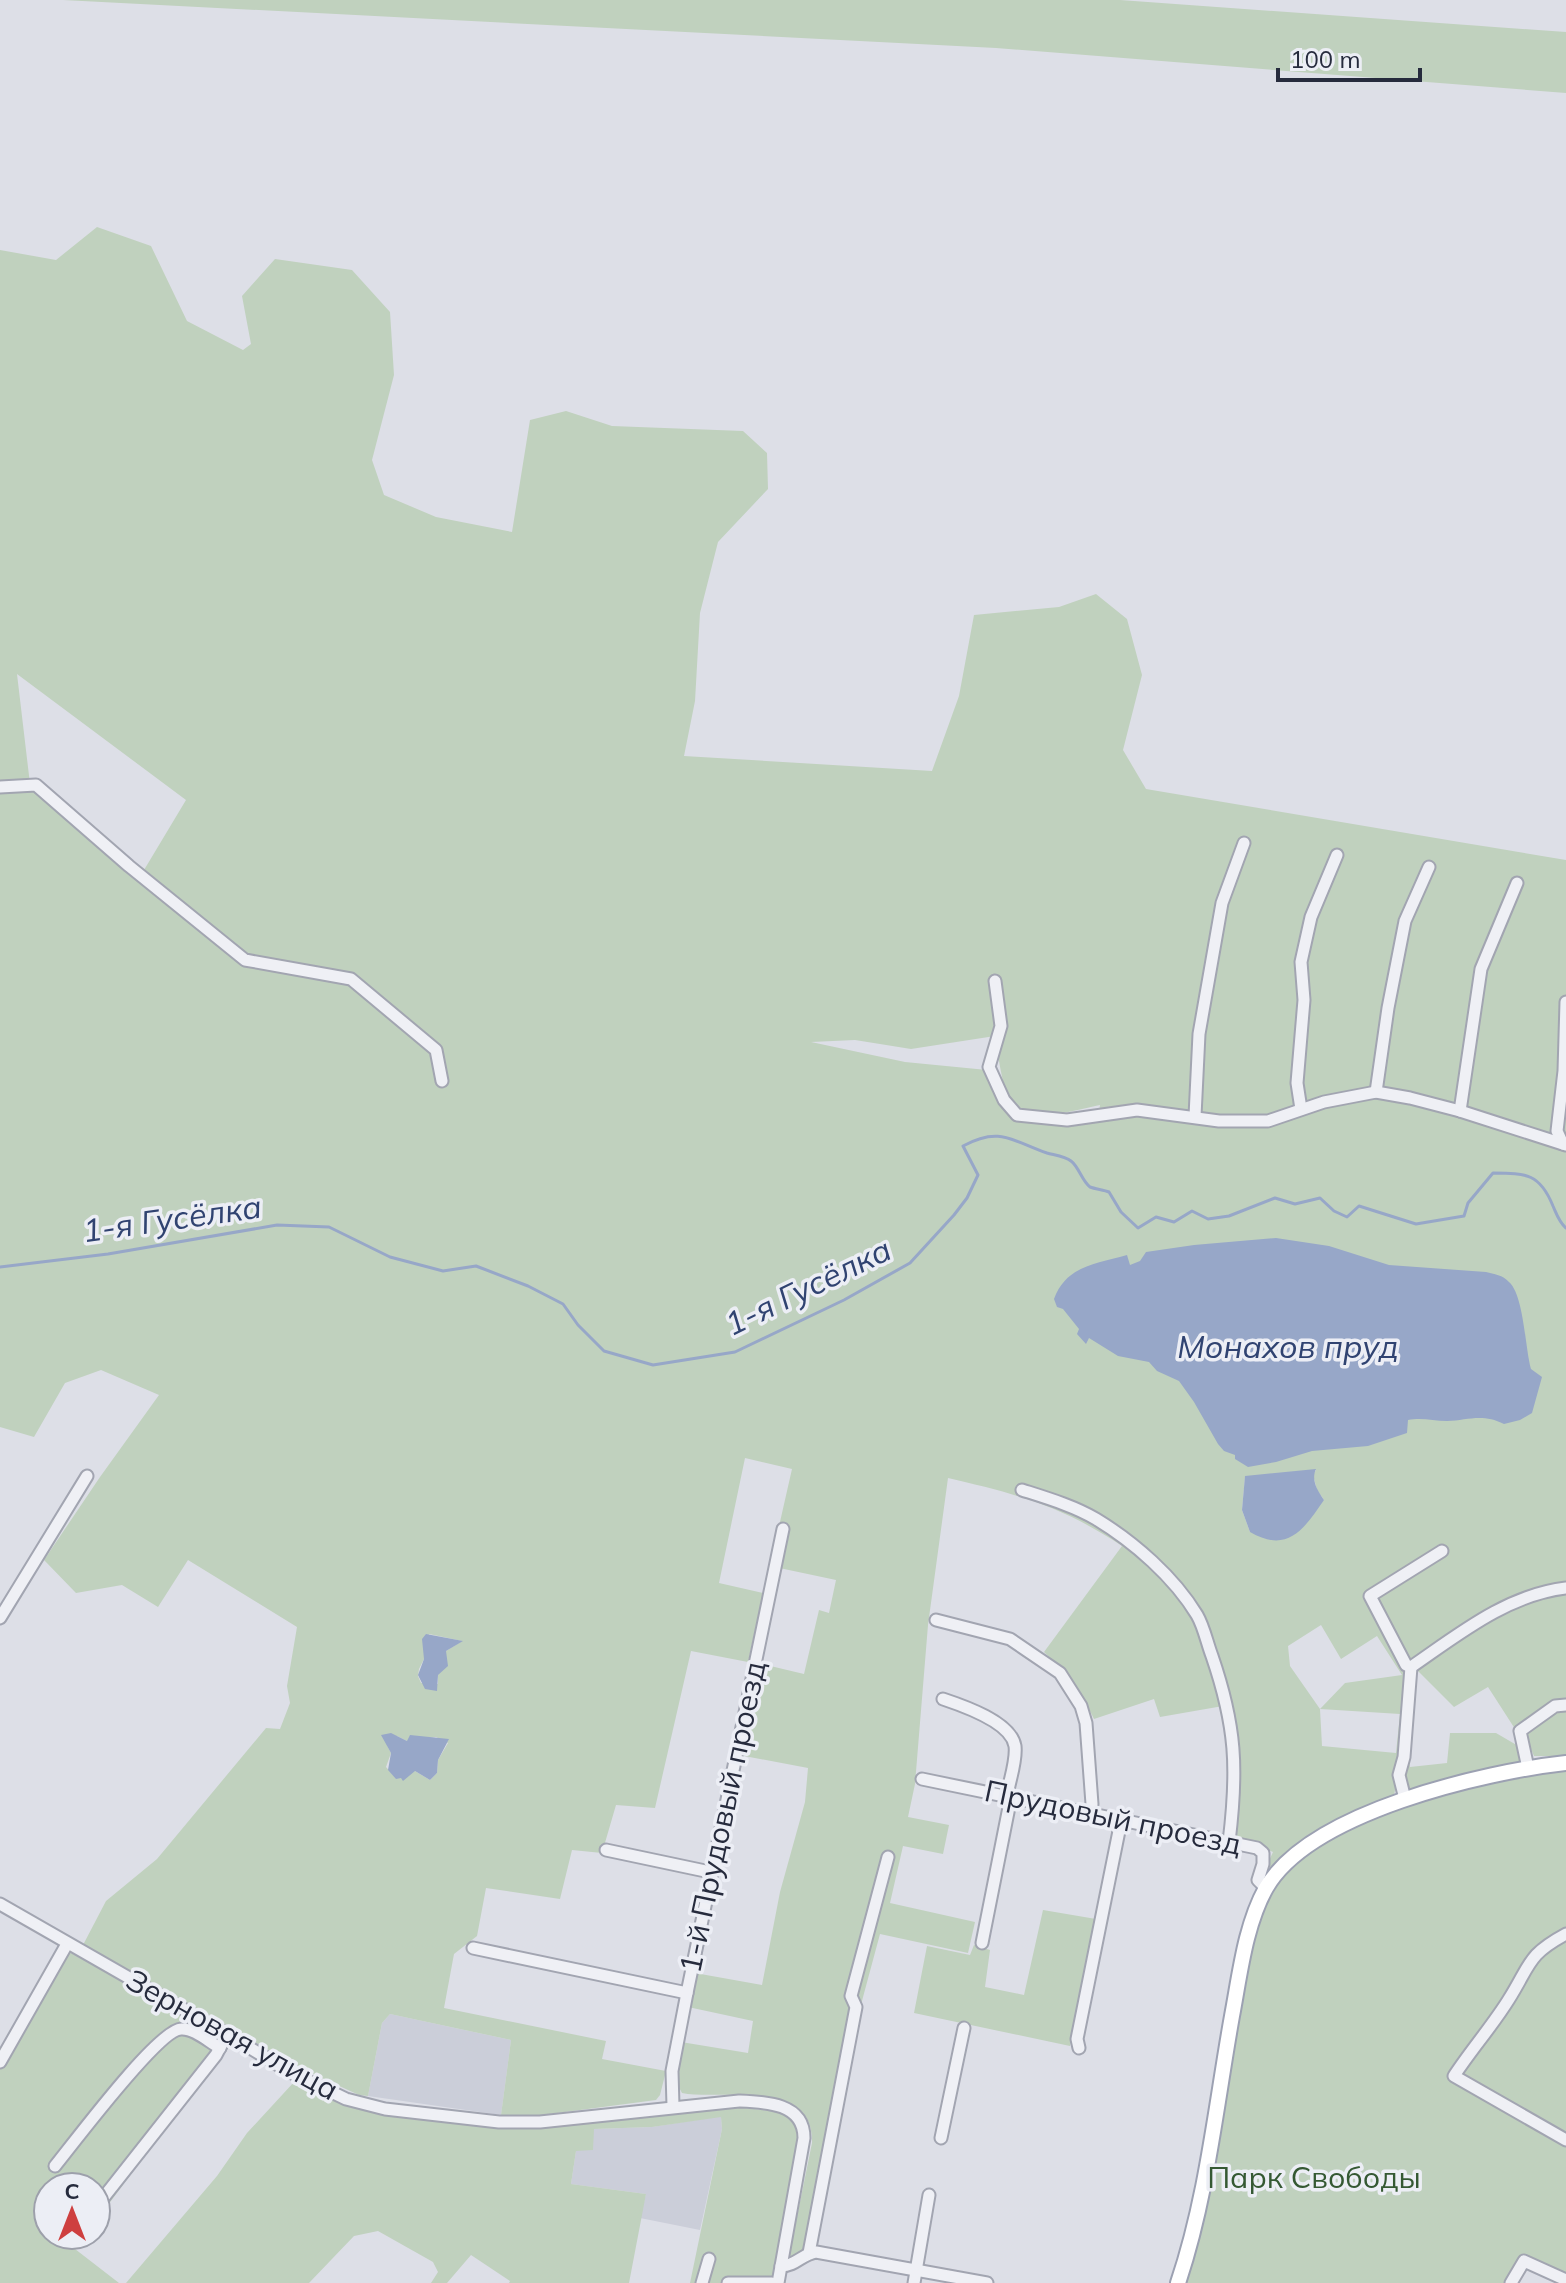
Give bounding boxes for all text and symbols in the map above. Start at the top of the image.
scale bar [1278,32,1420,82]
text: 100 m [1290,44,1361,74]
water label: 1-я Гусёлка [80,1186,264,1250]
water label: 1-я Гусёлка [718,1229,897,1344]
water label: Монахов пруд [1177,1326,1399,1366]
street label: 1-й Прудовый проезд [670,1657,774,1976]
street label: Прудовый проезд [981,1771,1245,1863]
street label: Зерновая улица [120,1960,345,2108]
park label: Парк Свободы [1207,2158,1421,2196]
north arrow [32,2171,112,2251]
text: С [64,2177,80,2205]

